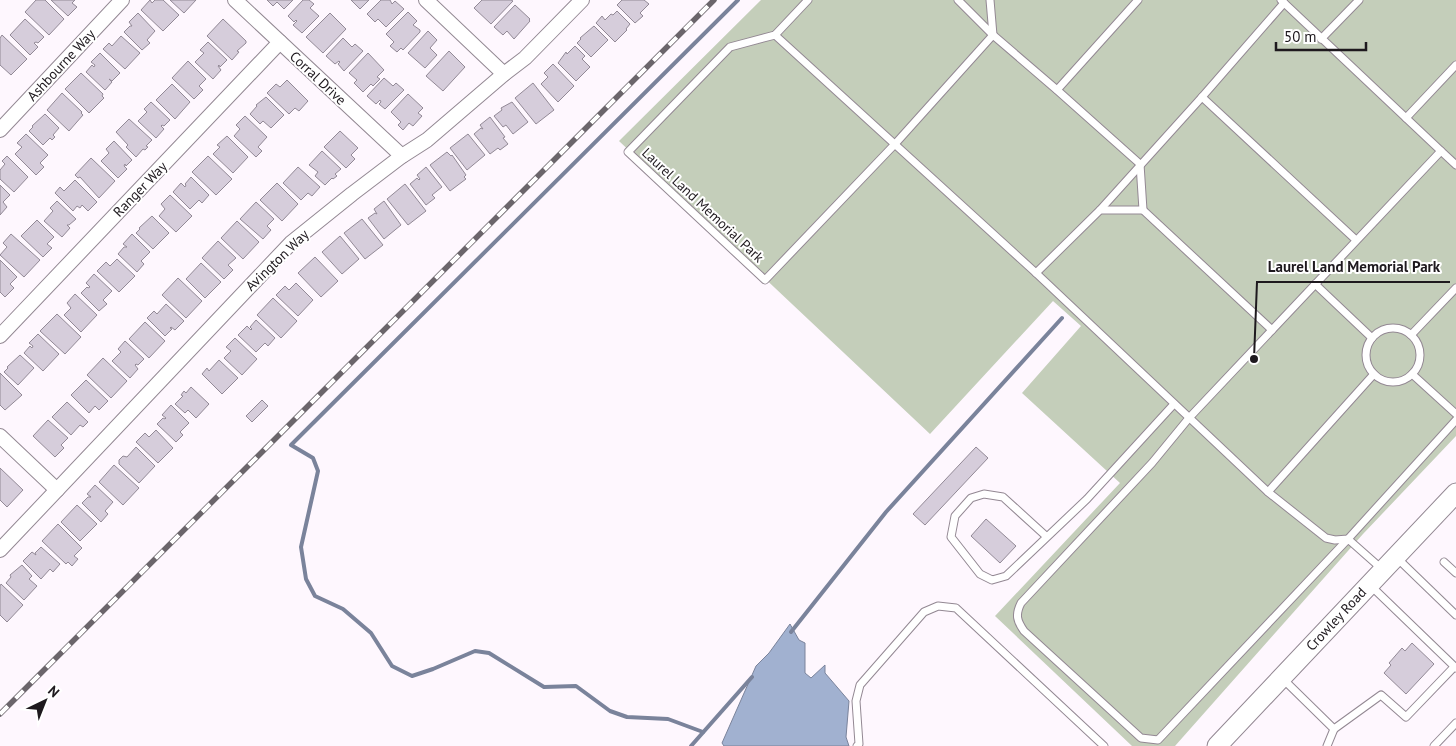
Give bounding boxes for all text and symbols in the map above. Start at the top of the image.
scale bar [1276,20,1366,52]
street label: Ashbourne Way [23,25,99,105]
text: 50 m [1284,27,1317,46]
street label: Corral Drive [286,47,350,109]
street label: Laurel Land Memorial Park [638,144,768,266]
street label: Ranger Way [109,157,171,220]
street label: Avington Way [242,225,313,295]
callout: Laurel Land Memorial Park [1257,252,1450,282]
text: Laurel Land Memorial Park [1268,257,1441,276]
street label: Crowley Road [1302,583,1370,655]
north arrow [20,676,70,726]
text: N [44,682,63,701]

